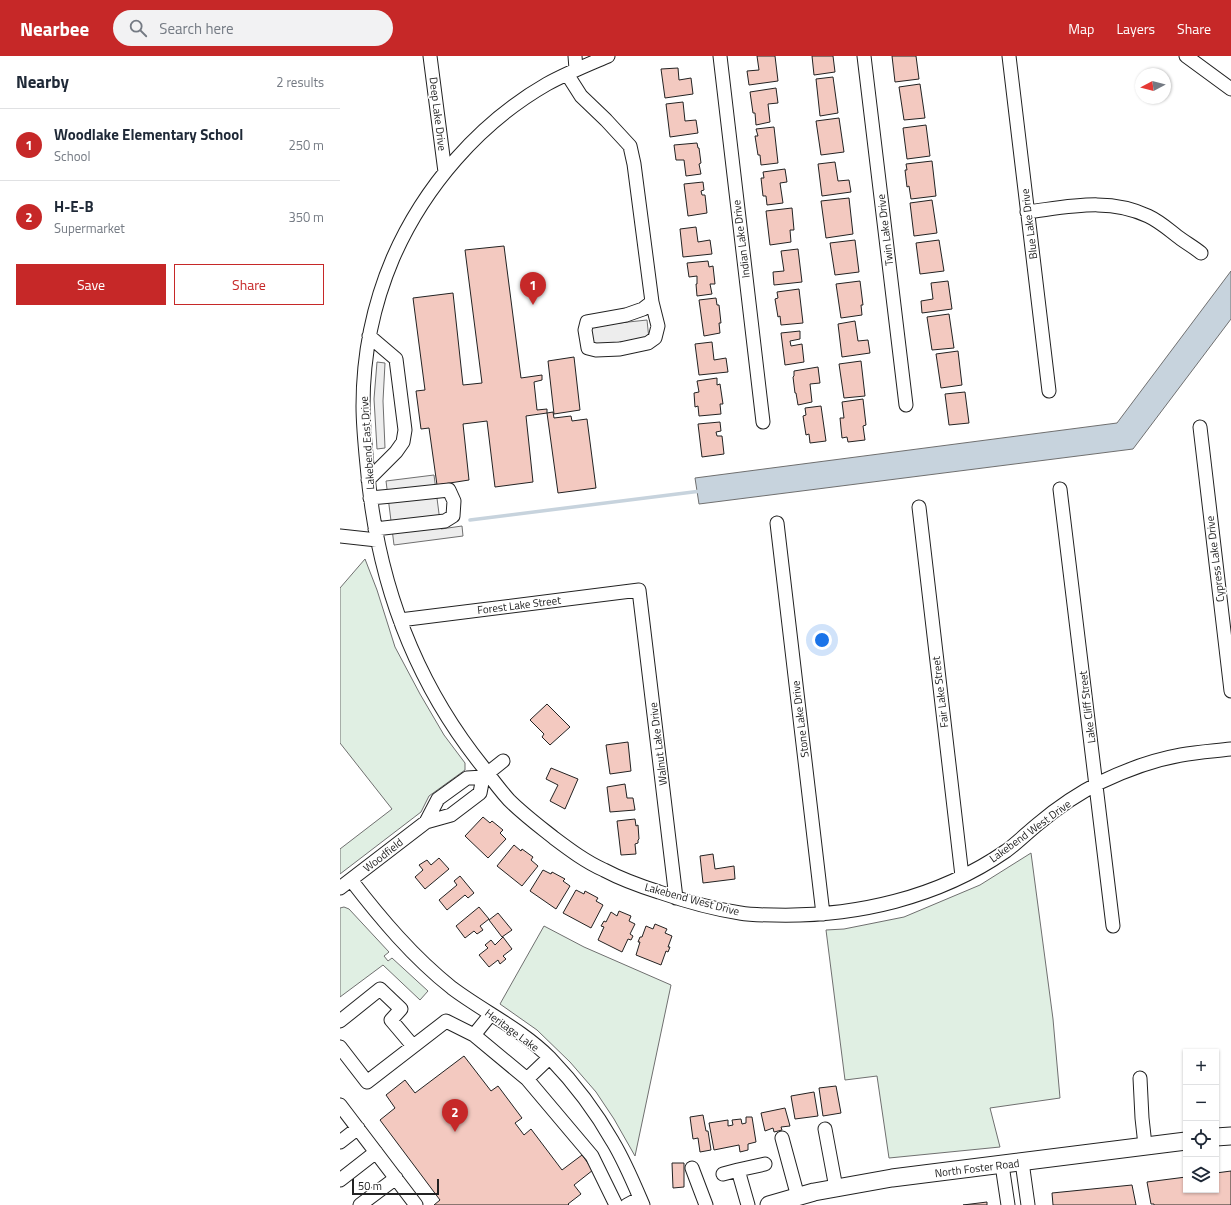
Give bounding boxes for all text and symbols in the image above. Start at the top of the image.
search box [113,10,393,46]
text: Nearbee [20,14,89,43]
icon: search [127,17,149,39]
text: Search here [159,17,234,40]
text: Map [1068,18,1094,39]
text: Layers [1116,18,1155,39]
text: Share [1177,18,1211,39]
north arrow [1135,68,1171,104]
text: Nearby [16,69,69,95]
text: 2 results [276,72,324,92]
street label: Deep Lake Drive [426,76,451,152]
text: Woodlake Elementary School [54,123,243,146]
text: 1 [25,135,33,155]
text: 250 m [288,135,324,155]
text: School [54,146,90,166]
street label: Blue Lake Drive [1017,187,1041,260]
street label: Twin Lake Drive [873,193,897,267]
text: H-E-B [54,195,94,218]
street label: Indian Lake Drive [728,199,754,279]
text: 2 [25,207,33,227]
text: 350 m [288,207,324,227]
text: Supermarket [54,218,125,238]
button: Save [16,264,166,305]
button: Share [174,264,324,305]
pin: 1 [520,272,546,305]
street label: Lakebend East Drive [356,395,378,490]
street label: Cypress Lake Drive [1202,515,1228,603]
street label: Forest Lake Street [476,592,562,618]
your location [812,630,832,650]
street label: Fair Lake Street [928,655,952,729]
street label: Lake Cliff Street [1075,670,1099,744]
street label: Stone Lake Drive [787,679,813,758]
street label: Walnut Lake Drive [645,701,671,786]
street label: Lakebend West Drive [986,796,1074,866]
street label: Woodfield [360,834,407,876]
street label: Lakebend West Drive [643,879,742,919]
street label: Heritage Lake [482,1005,543,1055]
map controls [1183,1049,1219,1193]
button: + [1183,1049,1219,1085]
button: − [1183,1085,1219,1121]
pin: 2 [442,1099,468,1132]
button: locate [1183,1121,1219,1157]
street label: North Foster Road [934,1155,1020,1181]
button: layers [1183,1157,1219,1193]
scale bar [352,1177,439,1196]
text: 50 m [358,1178,382,1194]

